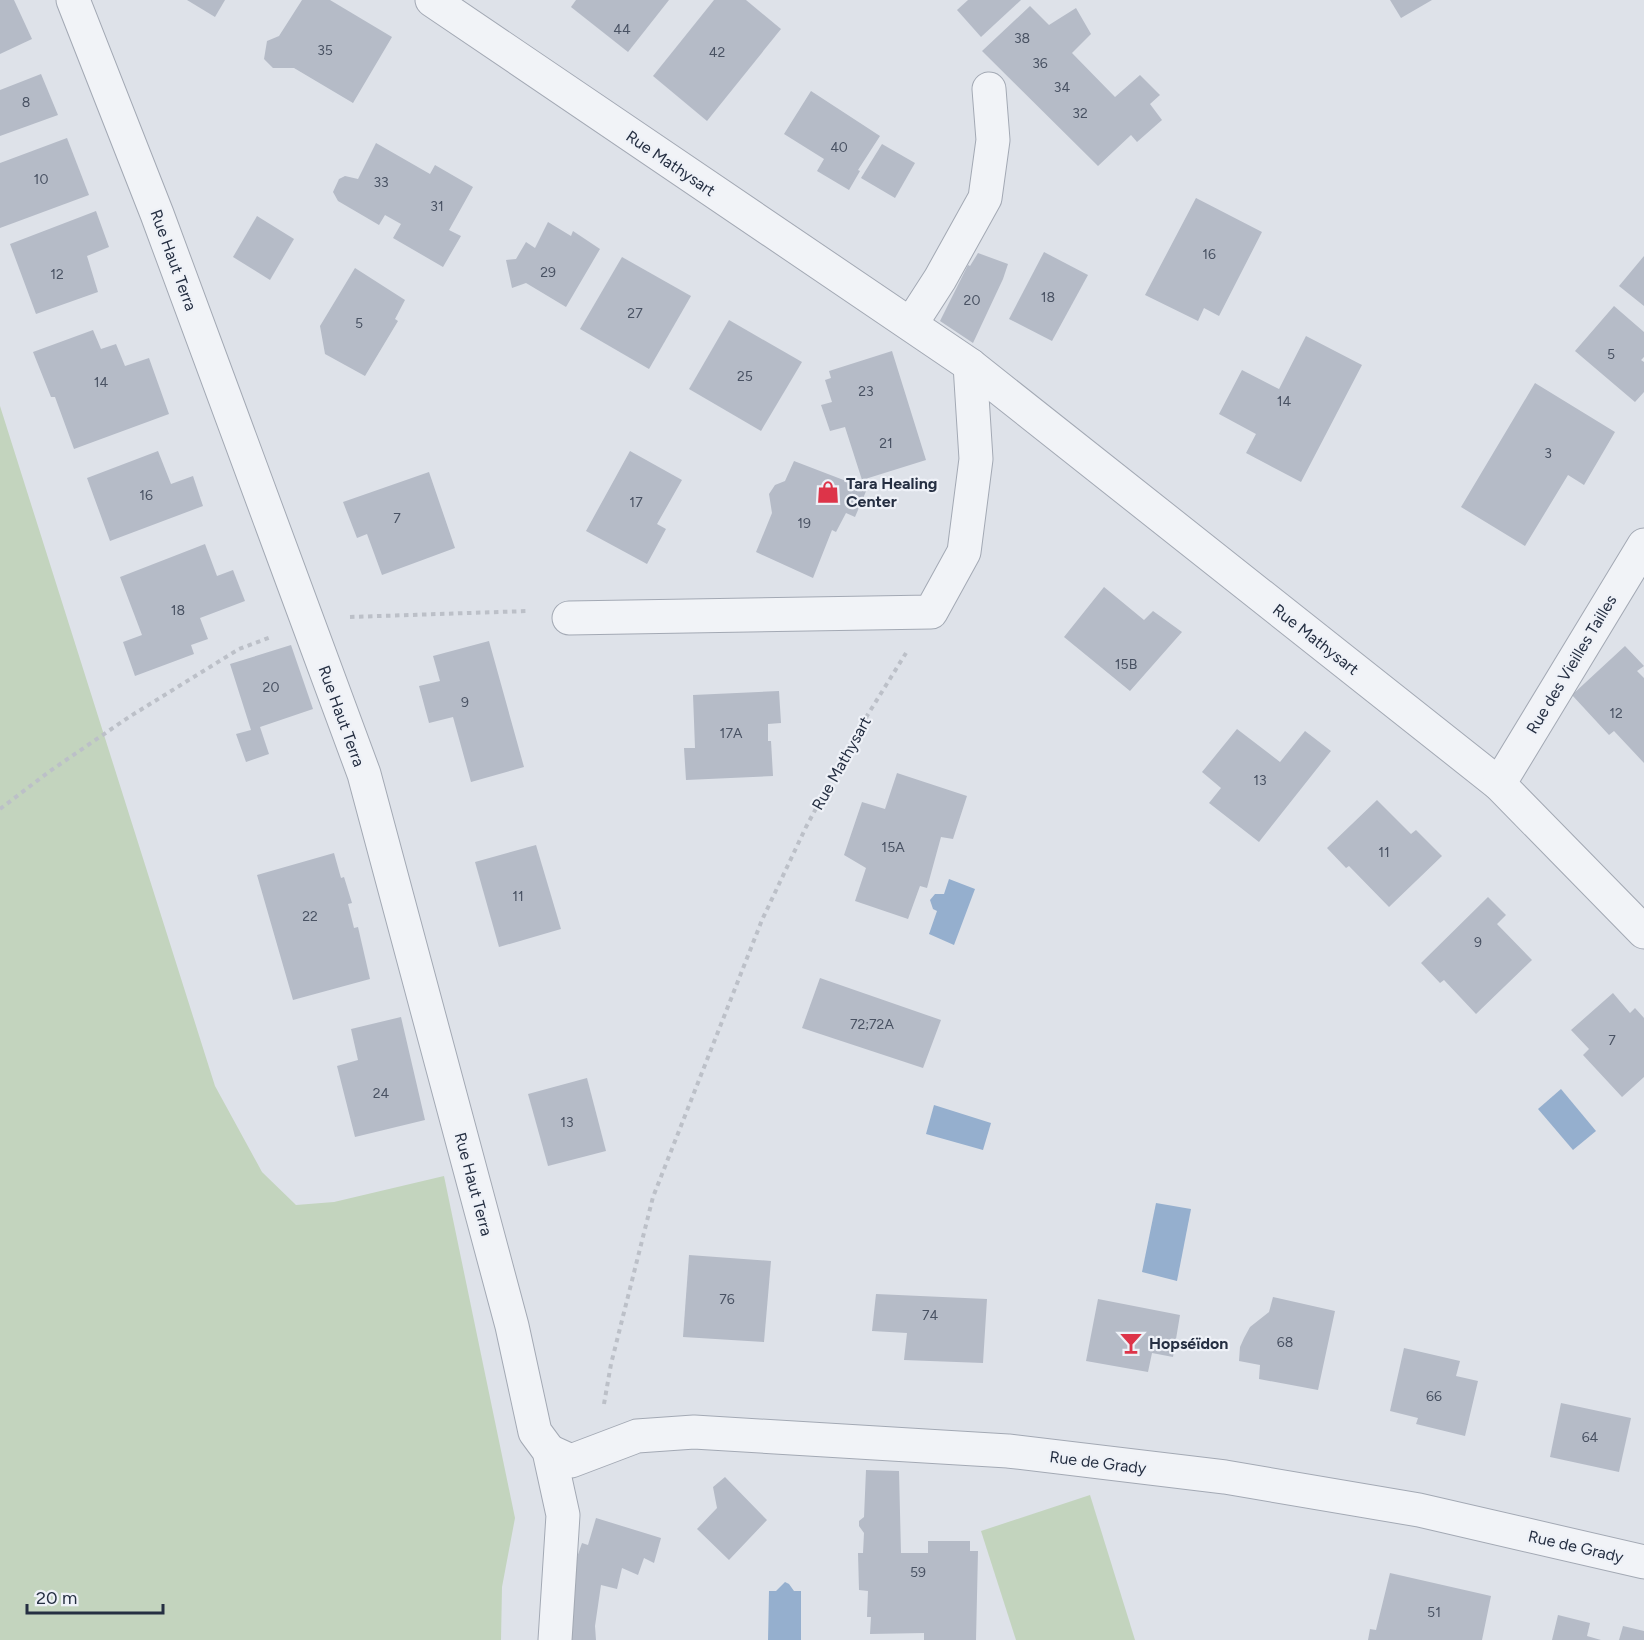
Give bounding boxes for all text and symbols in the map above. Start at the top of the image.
house number: 44 [613,21,631,38]
house number: 38 [1014,30,1030,47]
house number: 35 [317,42,333,59]
house number: 42 [709,44,725,61]
house number: 36 [1032,55,1048,72]
house number: 34 [1054,79,1070,96]
house number: 8 [22,94,30,111]
house number: 32 [1072,105,1088,122]
street label: Rue Mathysart [622,127,719,200]
house number: 40 [830,139,848,156]
house number: 10 [34,171,48,188]
house number: 33 [373,174,389,191]
house number: 31 [430,198,444,215]
street label: Rue Haut Terra [146,207,201,313]
house number: 16 [1202,246,1216,263]
house number: 29 [540,264,556,281]
house number: 12 [50,266,64,283]
house number: 18 [1041,289,1055,306]
house number: 20 [964,292,980,309]
house number: 27 [627,305,643,322]
house number: 5 [355,315,363,332]
house number: 5 [1607,346,1615,363]
house number: 25 [737,368,753,385]
house number: 14 [94,374,109,391]
house number: 23 [858,383,874,400]
house number: 14 [1277,393,1292,410]
house number: 21 [879,435,893,452]
house number: 3 [1544,445,1552,462]
place label: Tara Healing Center [846,474,937,511]
shop icon: Tara Healing Center [815,479,841,505]
house number: 16 [139,487,153,504]
house number: 17 [629,494,643,511]
house number: 7 [393,510,401,527]
house number: 19 [797,515,811,532]
street label: Rue des Vieilles Tailles [1522,591,1620,737]
street label: Rue Mathysart [1269,600,1362,679]
house number: 18 [171,602,185,619]
house number: 15B [1115,656,1137,673]
street label: Rue Haut Terra [314,663,369,769]
house number: 20 [263,679,279,696]
house number: 9 [461,694,469,711]
house number: 12 [1609,705,1623,722]
street label: Rue Mathysart [808,713,875,813]
house number: 17A [720,725,743,742]
house number: 13 [1253,772,1267,789]
house number: 15A [881,839,905,856]
house number: 11 [1378,844,1390,861]
house number: 11 [512,888,524,905]
house number: 22 [302,908,318,925]
house number: 9 [1474,934,1482,951]
house number: 72;72A [850,1016,894,1033]
house number: 7 [1608,1032,1616,1049]
house number: 24 [373,1085,390,1102]
house number: 13 [560,1114,574,1131]
street label: Rue Haut Terra [451,1130,496,1238]
house number: 76 [719,1291,735,1308]
house number: 74 [922,1307,938,1324]
bar icon: Hopséïdon [1118,1330,1144,1356]
place label: Hopséïdon [1149,1334,1228,1353]
house number: 68 [1277,1334,1293,1351]
house number: 66 [1426,1388,1442,1405]
house number: 64 [1582,1429,1599,1446]
street label: Rue de Grady [1049,1447,1148,1478]
street label: Rue de Grady [1526,1526,1626,1567]
house number: 59 [910,1564,926,1581]
scale bar [27,1577,164,1615]
text: 20 m [36,1587,77,1609]
house number: 51 [1427,1604,1441,1621]

